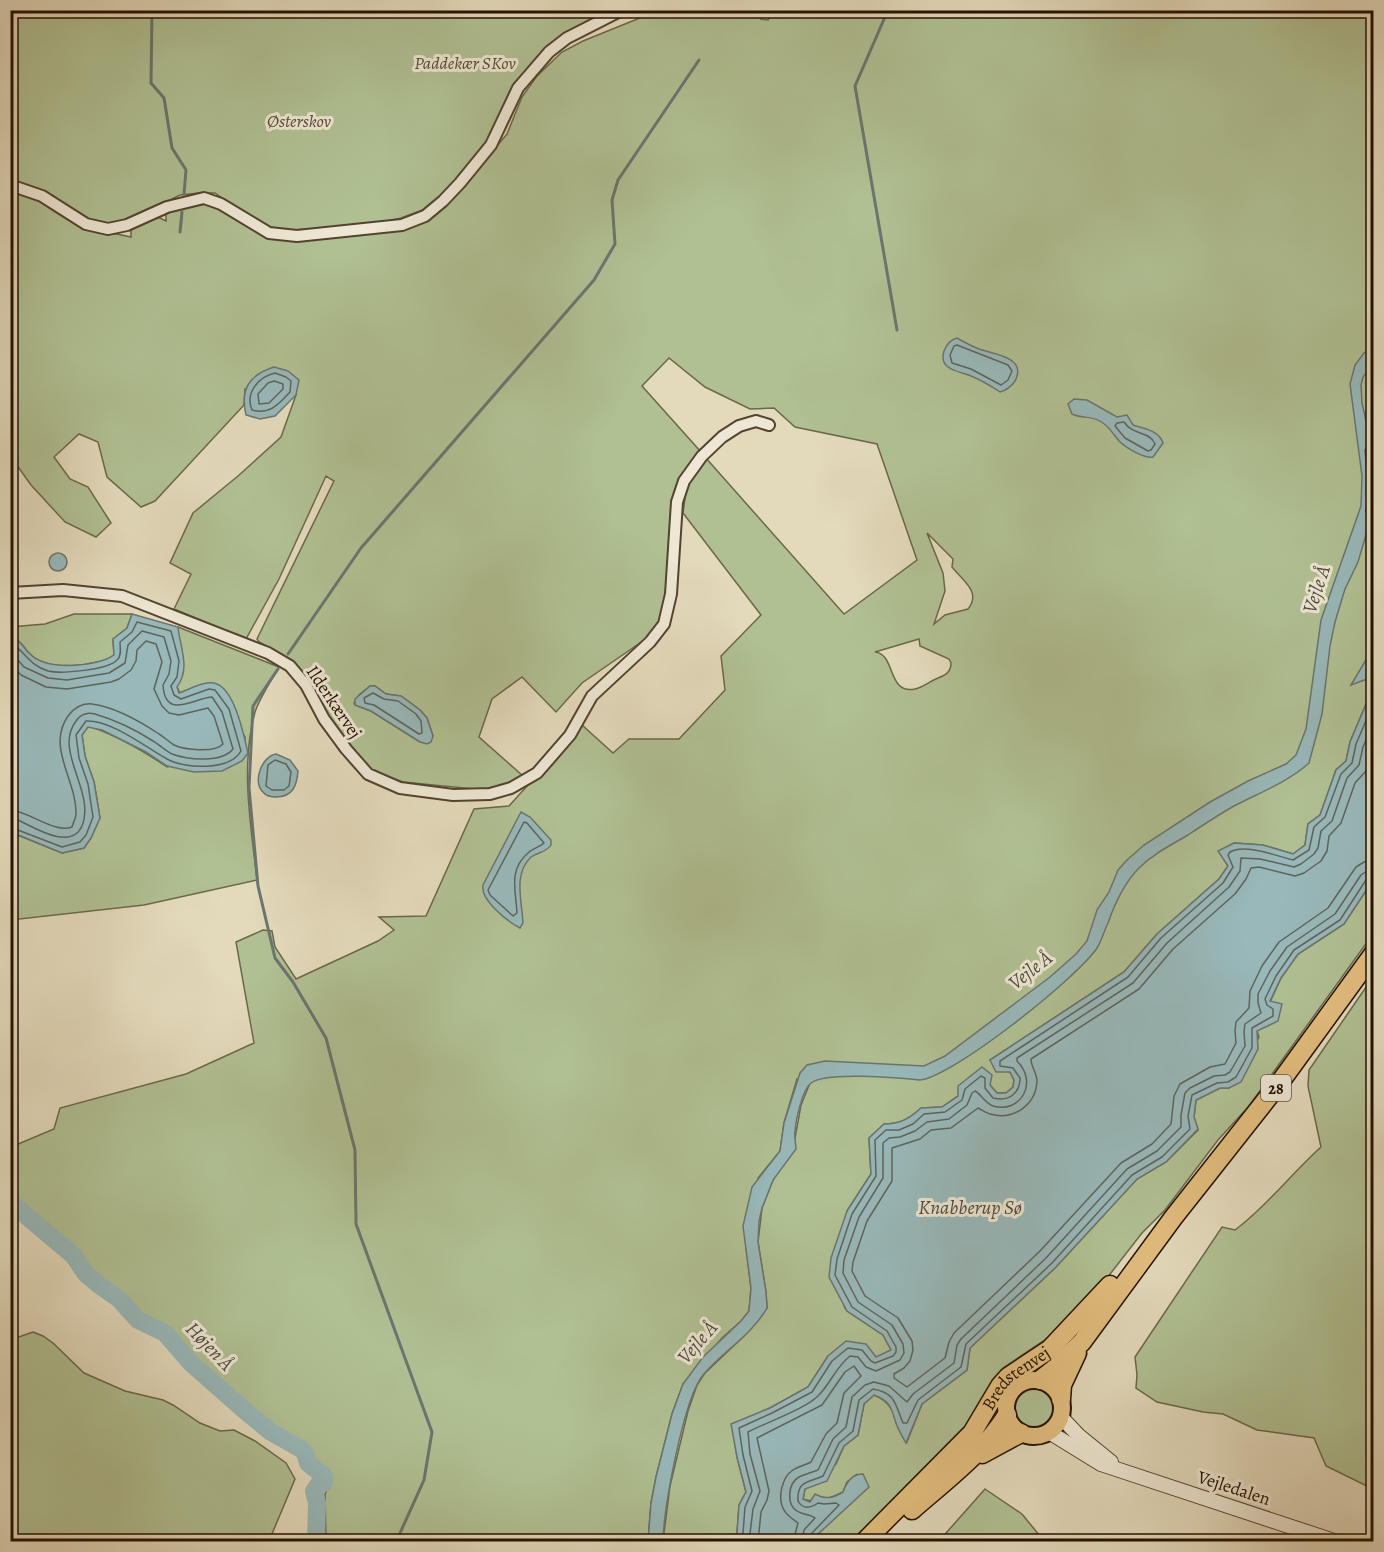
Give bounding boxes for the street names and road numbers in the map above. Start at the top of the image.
street label: Ilderkærvej [301,661,367,743]
road number: 28 [1261,1075,1291,1101]
street label: Bredstenvej [976,1340,1055,1415]
street label: Vejledalen [1194,1465,1274,1511]

